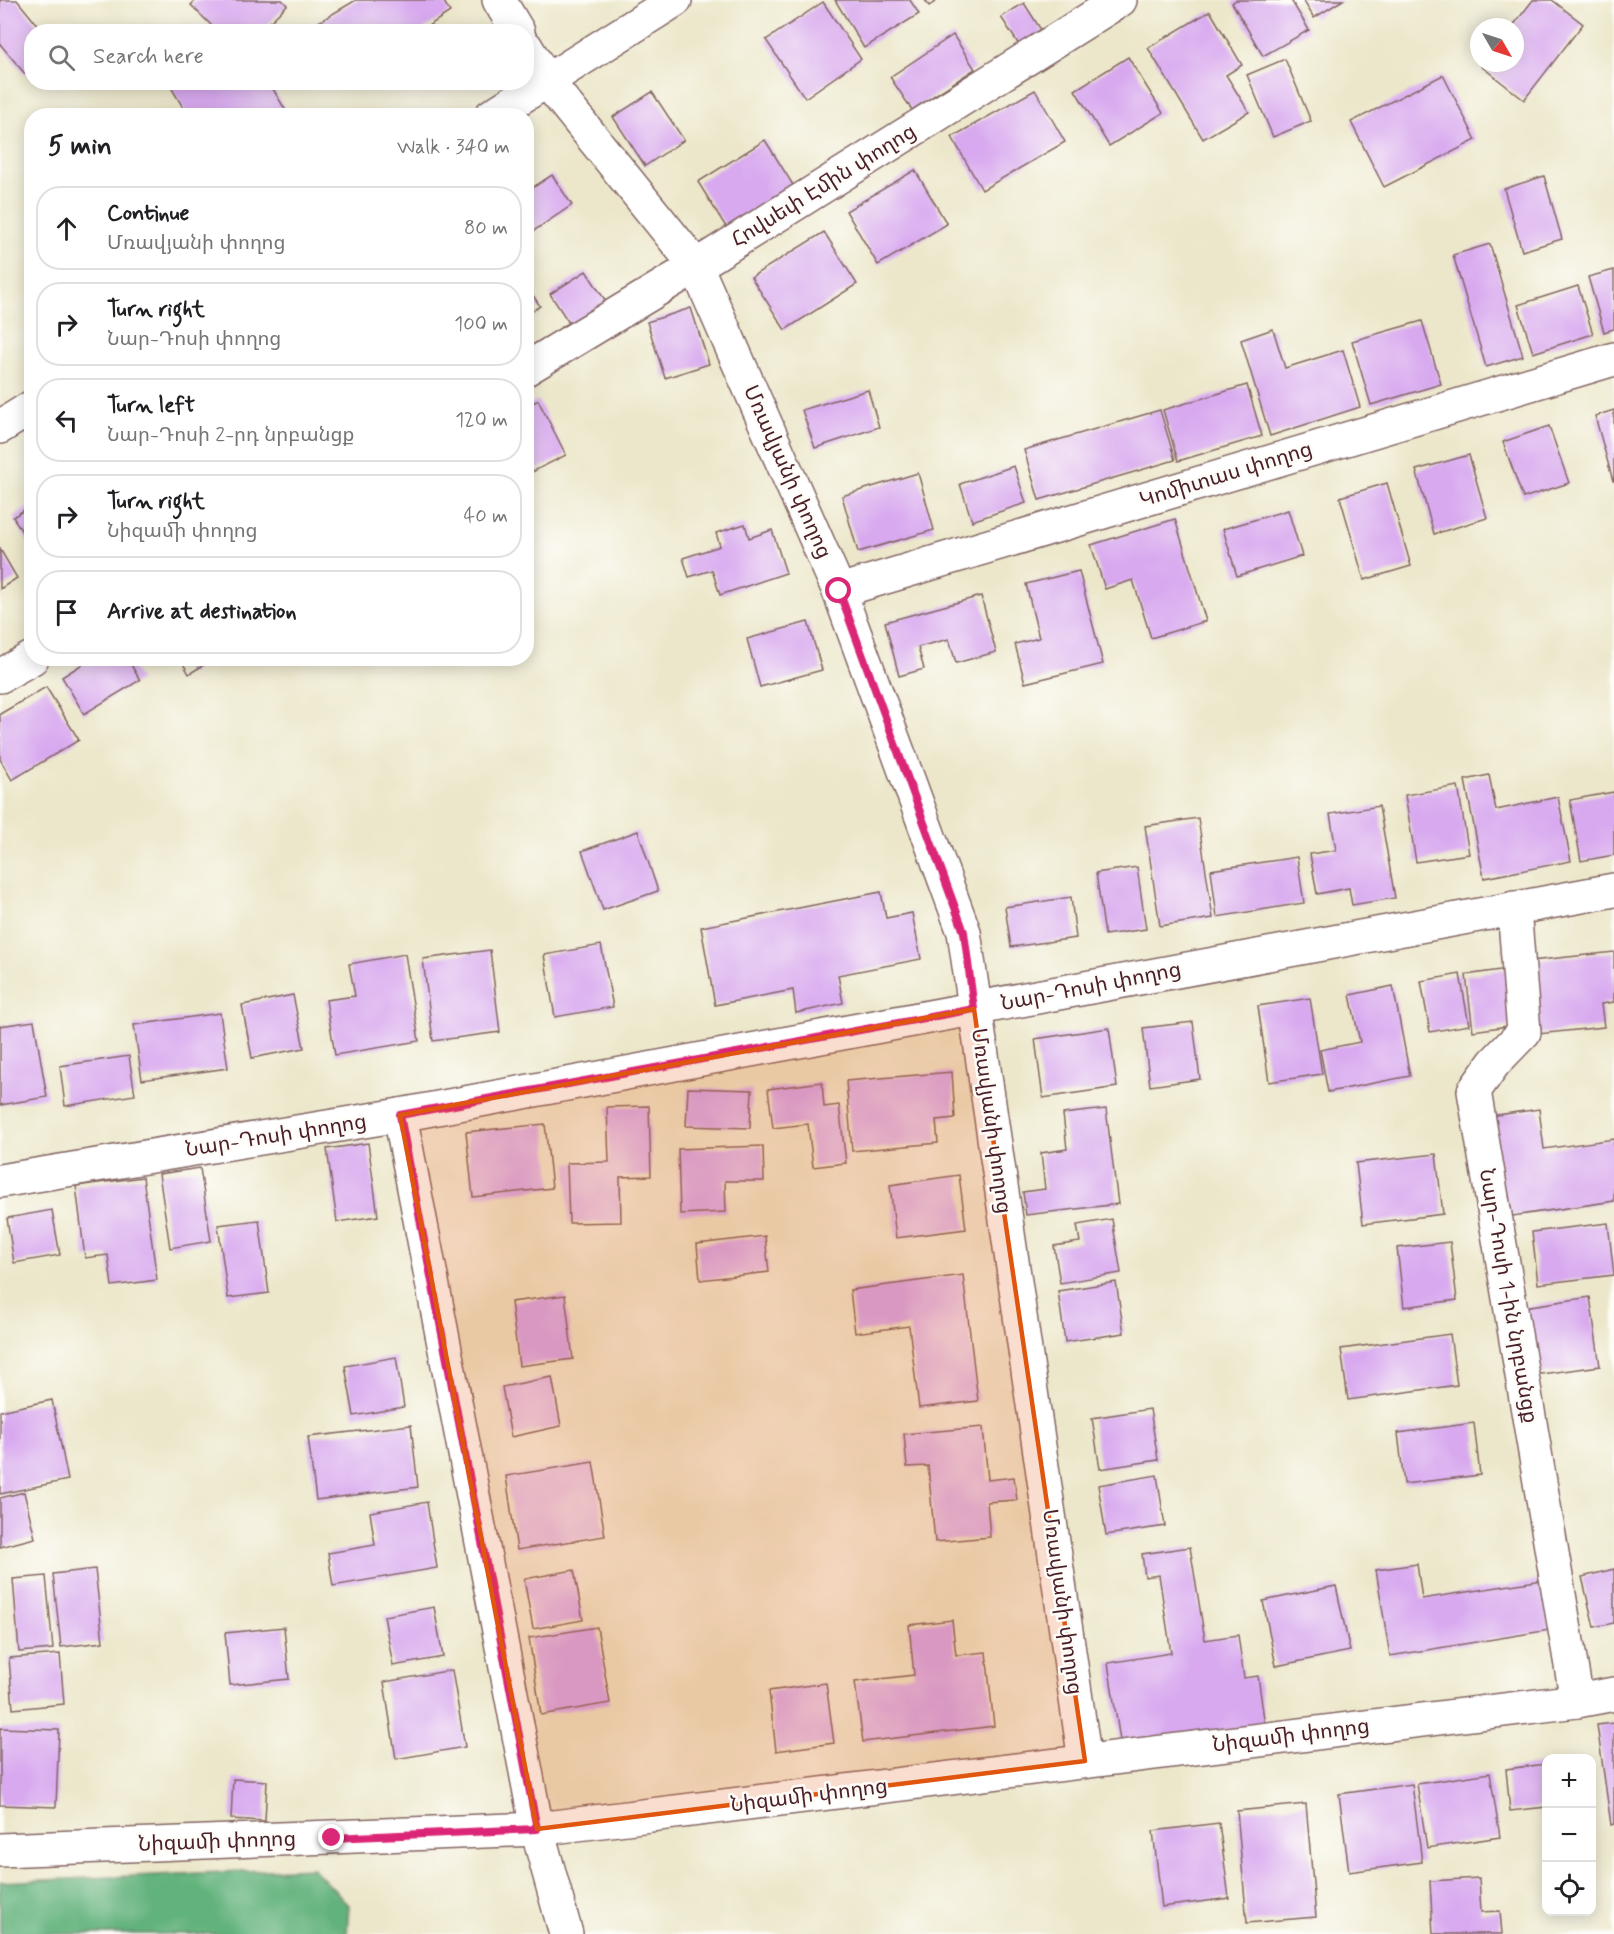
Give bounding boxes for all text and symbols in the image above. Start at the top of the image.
north arrow [1470,18,1524,72]
search box [24,24,534,90]
icon: search [45,41,78,74]
text: Search here [93,43,204,71]
street label: Հովսեփ Էմին փողոց [726,118,922,254]
text: 5 min [48,130,112,164]
text: Walk · 340 m [397,134,510,161]
text: Continue [107,200,189,228]
icon: ahead [50,212,83,245]
text: 80 m [464,215,508,242]
text: Մռավյանի փողոց [107,230,285,257]
text: Turn right [107,296,205,324]
icon: right [50,308,83,341]
text: 100 m [454,311,508,338]
text: Նար-Դոսի փողոց [107,326,281,353]
street label: Մռավյանի փողոց [736,381,838,563]
text: Turn left [107,392,195,420]
icon: left [50,404,83,437]
text: 120 m [455,407,508,434]
text: Նար-Դոսի 2-րդ նրբանցք [107,422,354,449]
street label: Կոմիտաս փողոց [1136,435,1316,515]
text: Turn right [107,488,205,516]
icon: right [50,500,83,533]
text: 40 m [464,503,508,530]
text: Նիզամի փողոց [107,518,258,545]
route start [825,577,851,603]
icon: arrive [50,596,83,629]
text: Arrive at destination [107,598,297,626]
street label: Նար-Դոսի փողոց [998,956,1184,1018]
street label: Մռավյանի փողոց [964,1026,1018,1216]
street label: Նար-Դոսի փողոց [183,1108,369,1164]
street label: Նար-Դոսի 1-ին նրբանցք [1472,1167,1544,1425]
street label: Մռավյանի փողոց [1035,1507,1089,1697]
street label: Նիզամի փողոց [1211,1712,1371,1760]
map controls [1542,1754,1596,1916]
button: + [1542,1754,1596,1808]
street label: Նիզամի փողոց [729,1772,889,1820]
button: − [1542,1808,1596,1862]
route end [318,1824,344,1850]
street label: Նիզամի փողոց [138,1825,296,1859]
button: locate [1542,1862,1596,1916]

